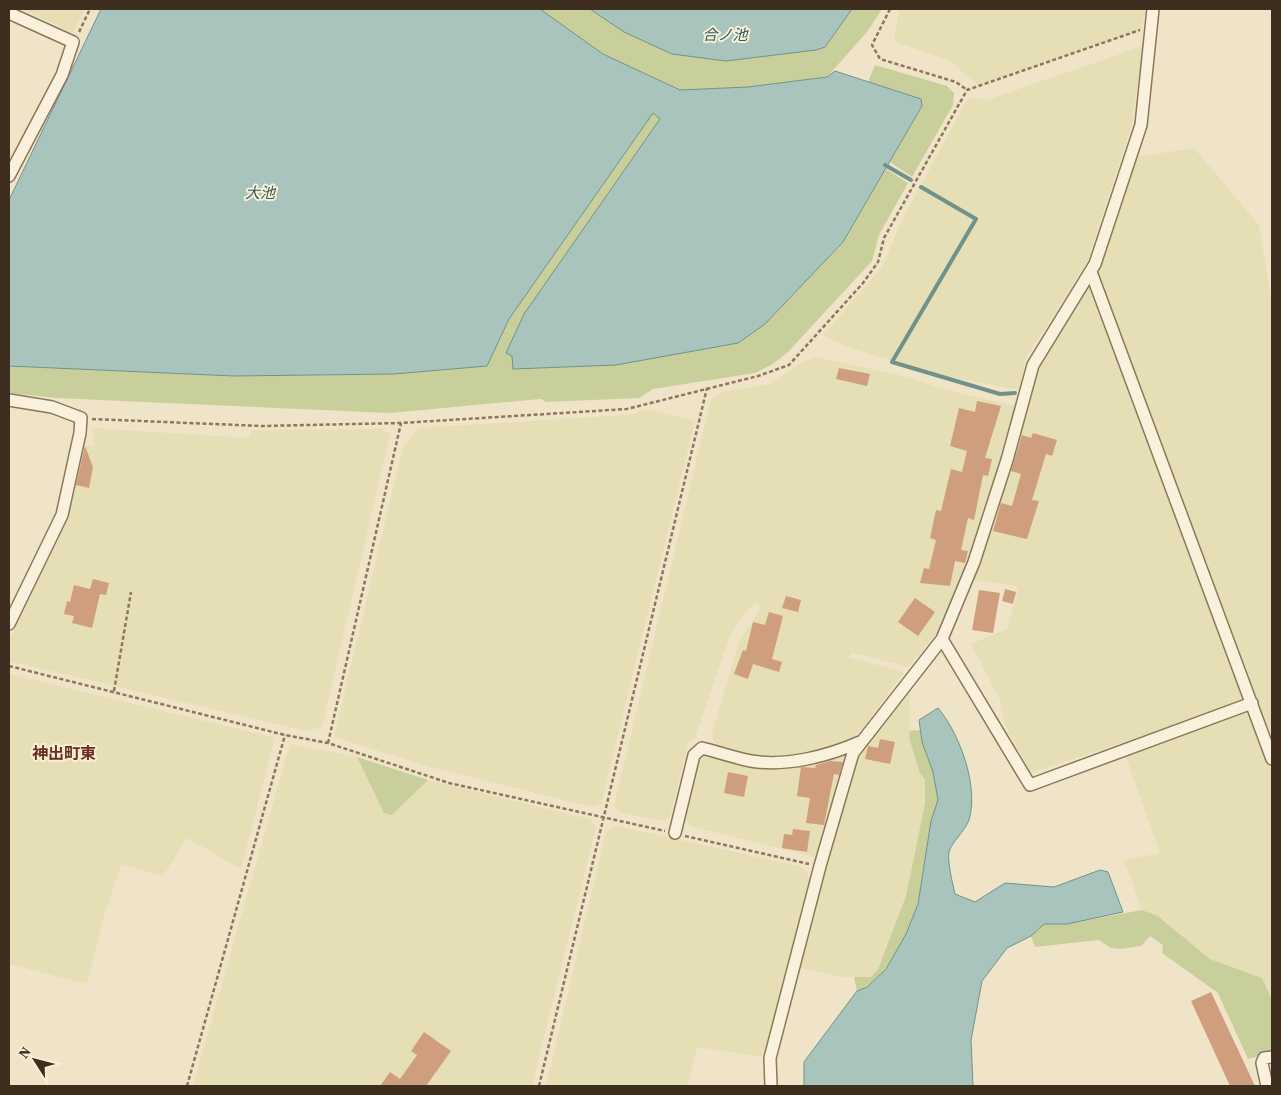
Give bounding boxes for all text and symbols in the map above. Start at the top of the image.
water label: 合ノ池 [702,24,749,45]
water label: 大池 [245,182,277,203]
district label: 神出町東 [32,742,96,764]
north arrow [10,1035,60,1085]
text: N [13,1042,36,1062]

